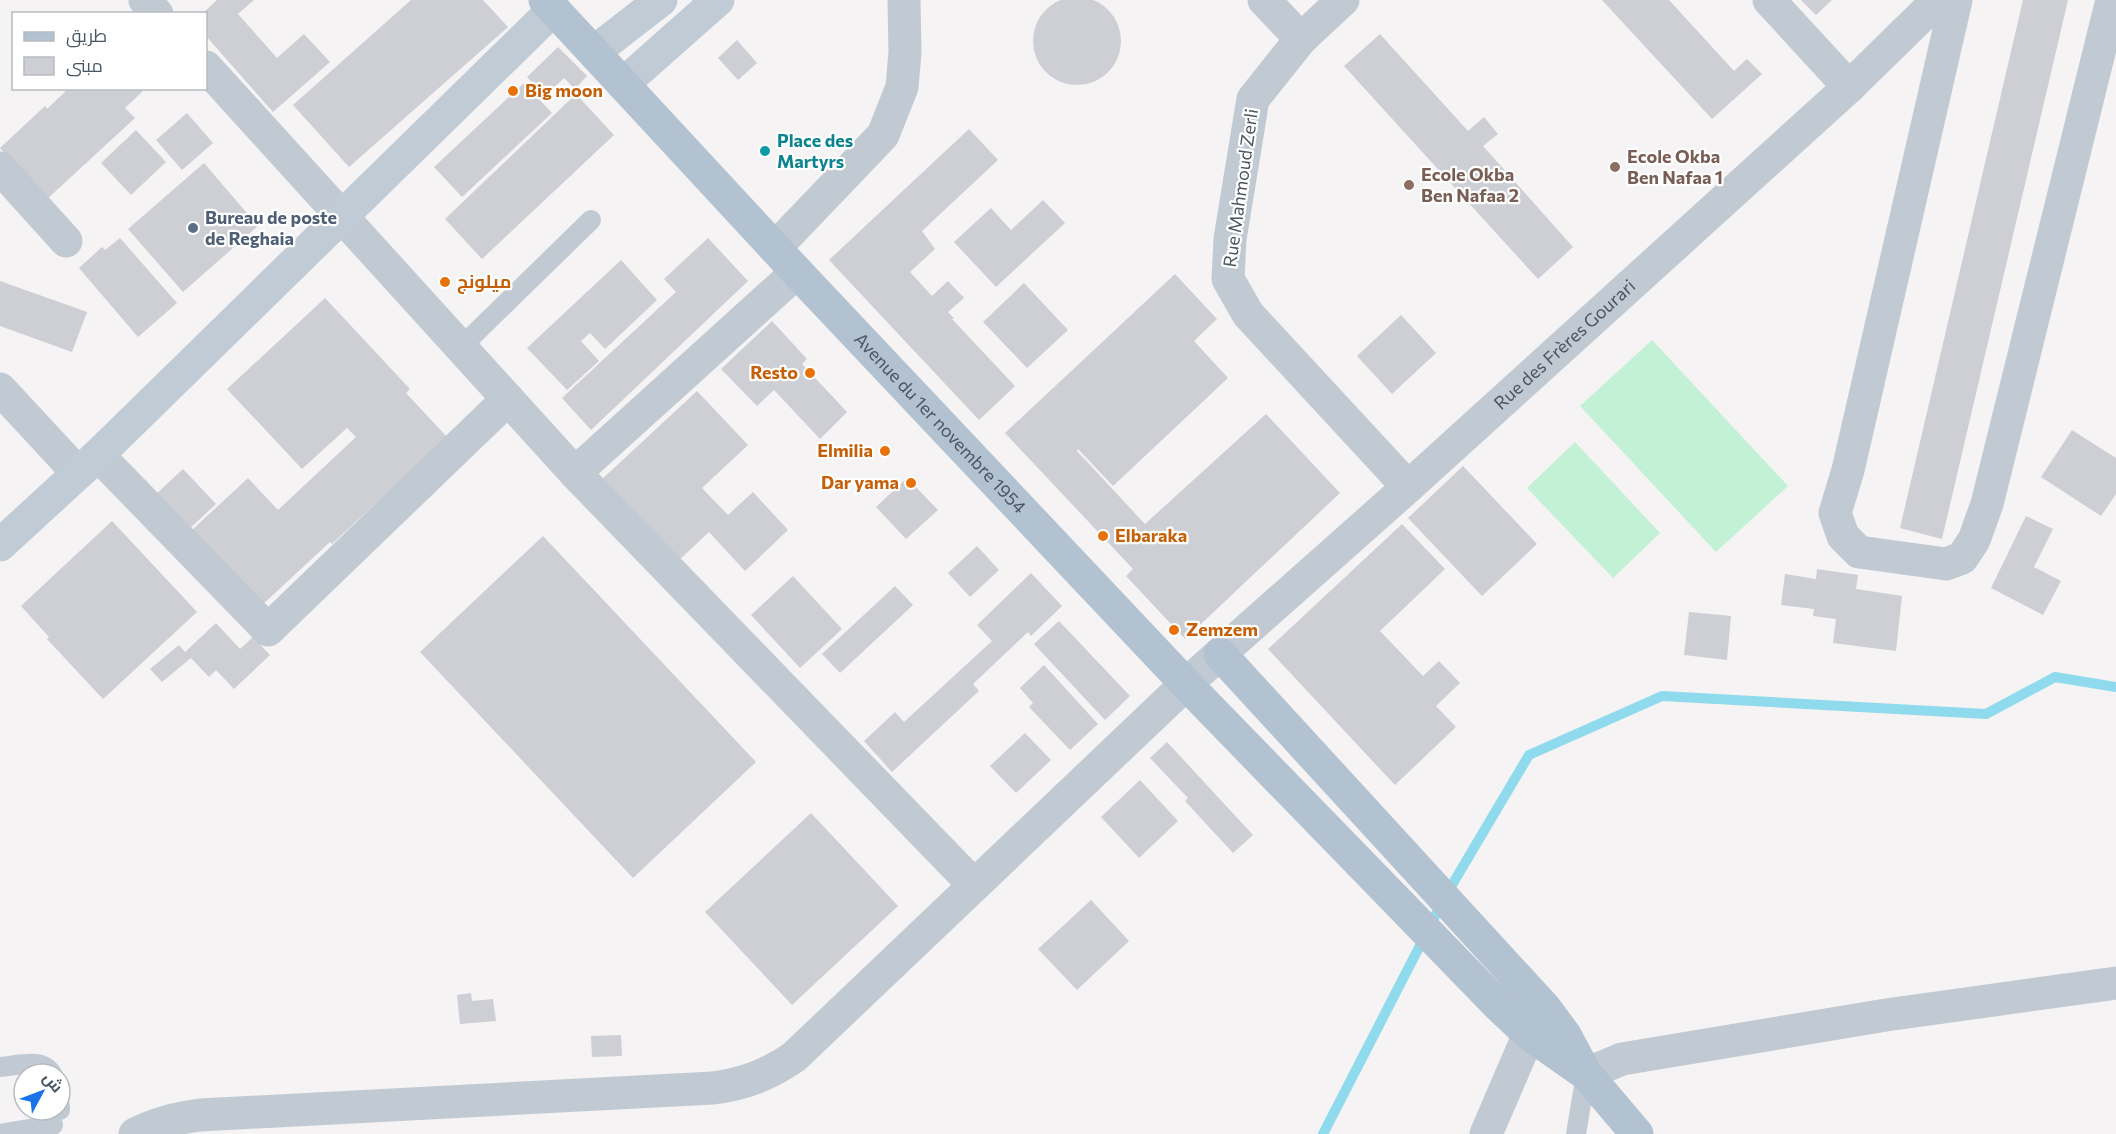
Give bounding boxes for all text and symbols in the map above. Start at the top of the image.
legend [12,12,207,90]
text: طريق [66,24,107,48]
text: مبنى [66,54,103,77]
place label: Big moon [525,79,603,101]
marker: Big moon [506,84,520,98]
street label: Rue Mahmoud Zerli [1218,107,1262,269]
place label: Place des Martyrs [777,129,853,172]
marker: Place des Martyrs [758,144,772,158]
place label: Ecole Okba Ben Nafaa 1 [1627,145,1723,188]
marker: Ecole Okba Ben Nafaa 1 [1608,160,1622,174]
place label: Ecole Okba Ben Nafaa 2 [1421,163,1519,206]
marker: Ecole Okba Ben Nafaa 2 [1402,178,1416,192]
place label: Bureau de poste de Reghaia [205,206,337,249]
marker: Bureau de poste de Reghaia [186,221,200,235]
place label: ميلونج [457,270,511,294]
street label: Rue des Frères Gourari [1489,274,1639,414]
marker: ميلونج [438,275,452,289]
street label: Avenue du 1er novembre 1954 [850,328,1031,518]
place label: Resto [750,361,798,383]
marker: Resto [803,366,817,380]
place label: Elmilia [817,439,873,461]
marker: Elmilia [878,444,892,458]
place label: Dar yama [821,471,899,493]
marker: Dar yama [904,476,918,490]
place label: Elbaraka [1115,524,1187,546]
marker: Elbaraka [1096,529,1110,543]
place label: Zemzem [1186,618,1258,640]
marker: Zemzem [1167,623,1181,637]
north arrow [12,1062,72,1122]
text: ش [39,1068,68,1096]

